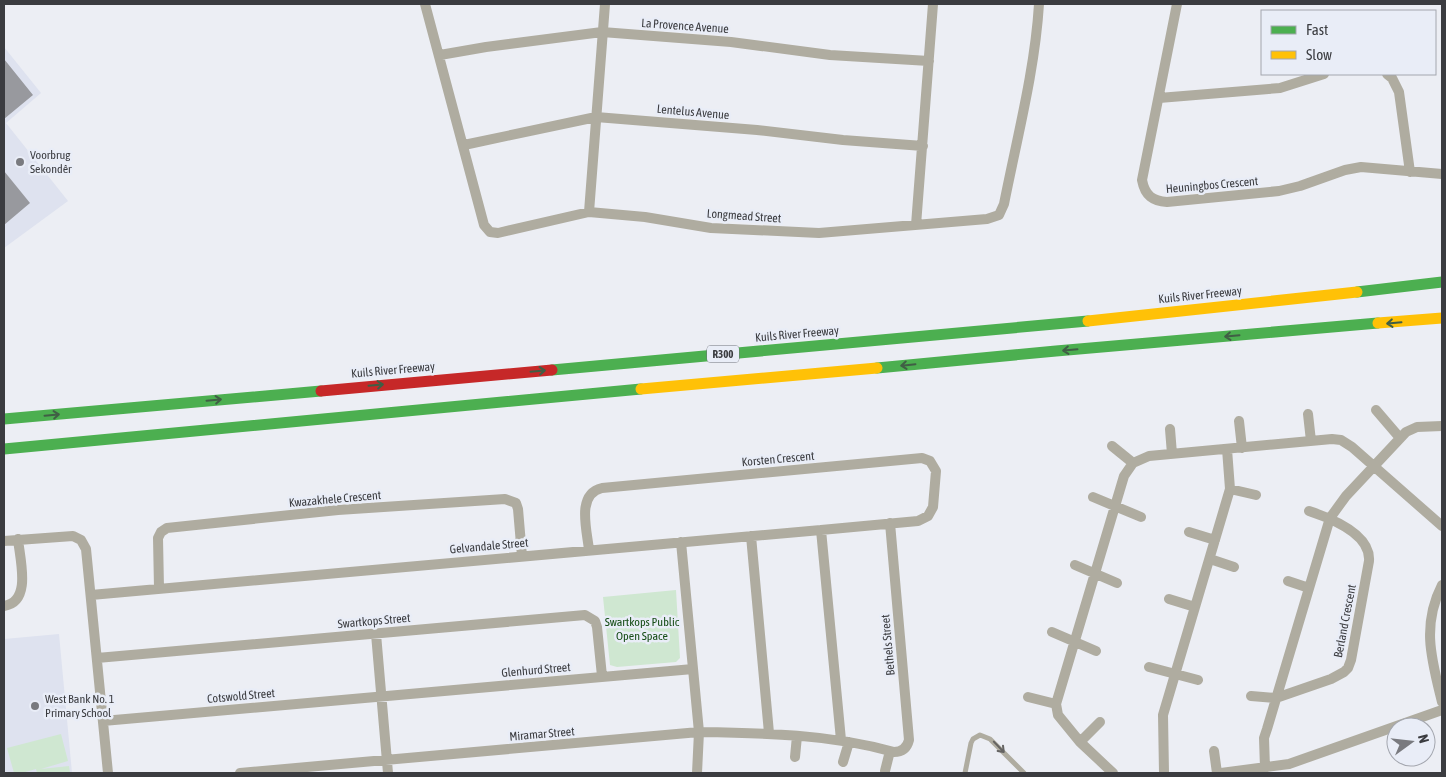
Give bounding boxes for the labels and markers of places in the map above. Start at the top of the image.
place label: Voorbrug Sekondêr [30,148,72,176]
marker: Voorbrug Sekondêr [14,156,26,168]
place label: West Bank No. 1 Primary School [45,692,115,720]
marker: West Bank No. 1 Primary School [29,700,41,712]

